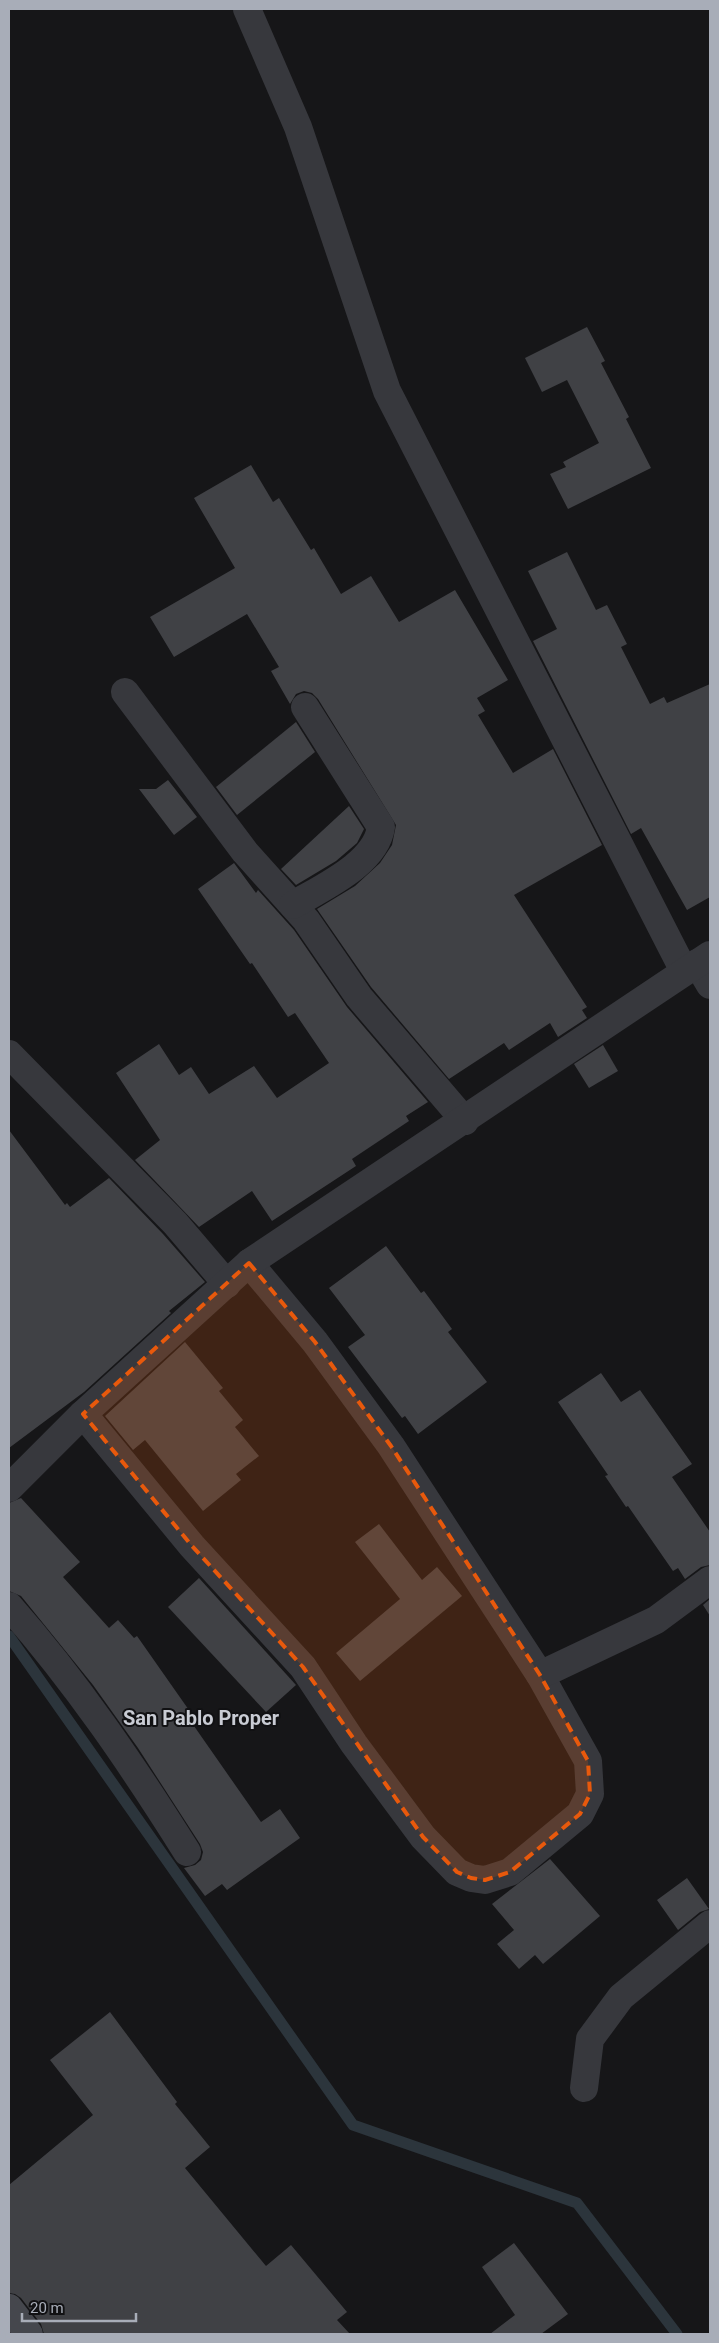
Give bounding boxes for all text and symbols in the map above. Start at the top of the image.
district label: San Pablo Proper [123,1706,280,1730]
scale bar [22,2290,136,2322]
text: 20 m [30,2299,64,2317]

